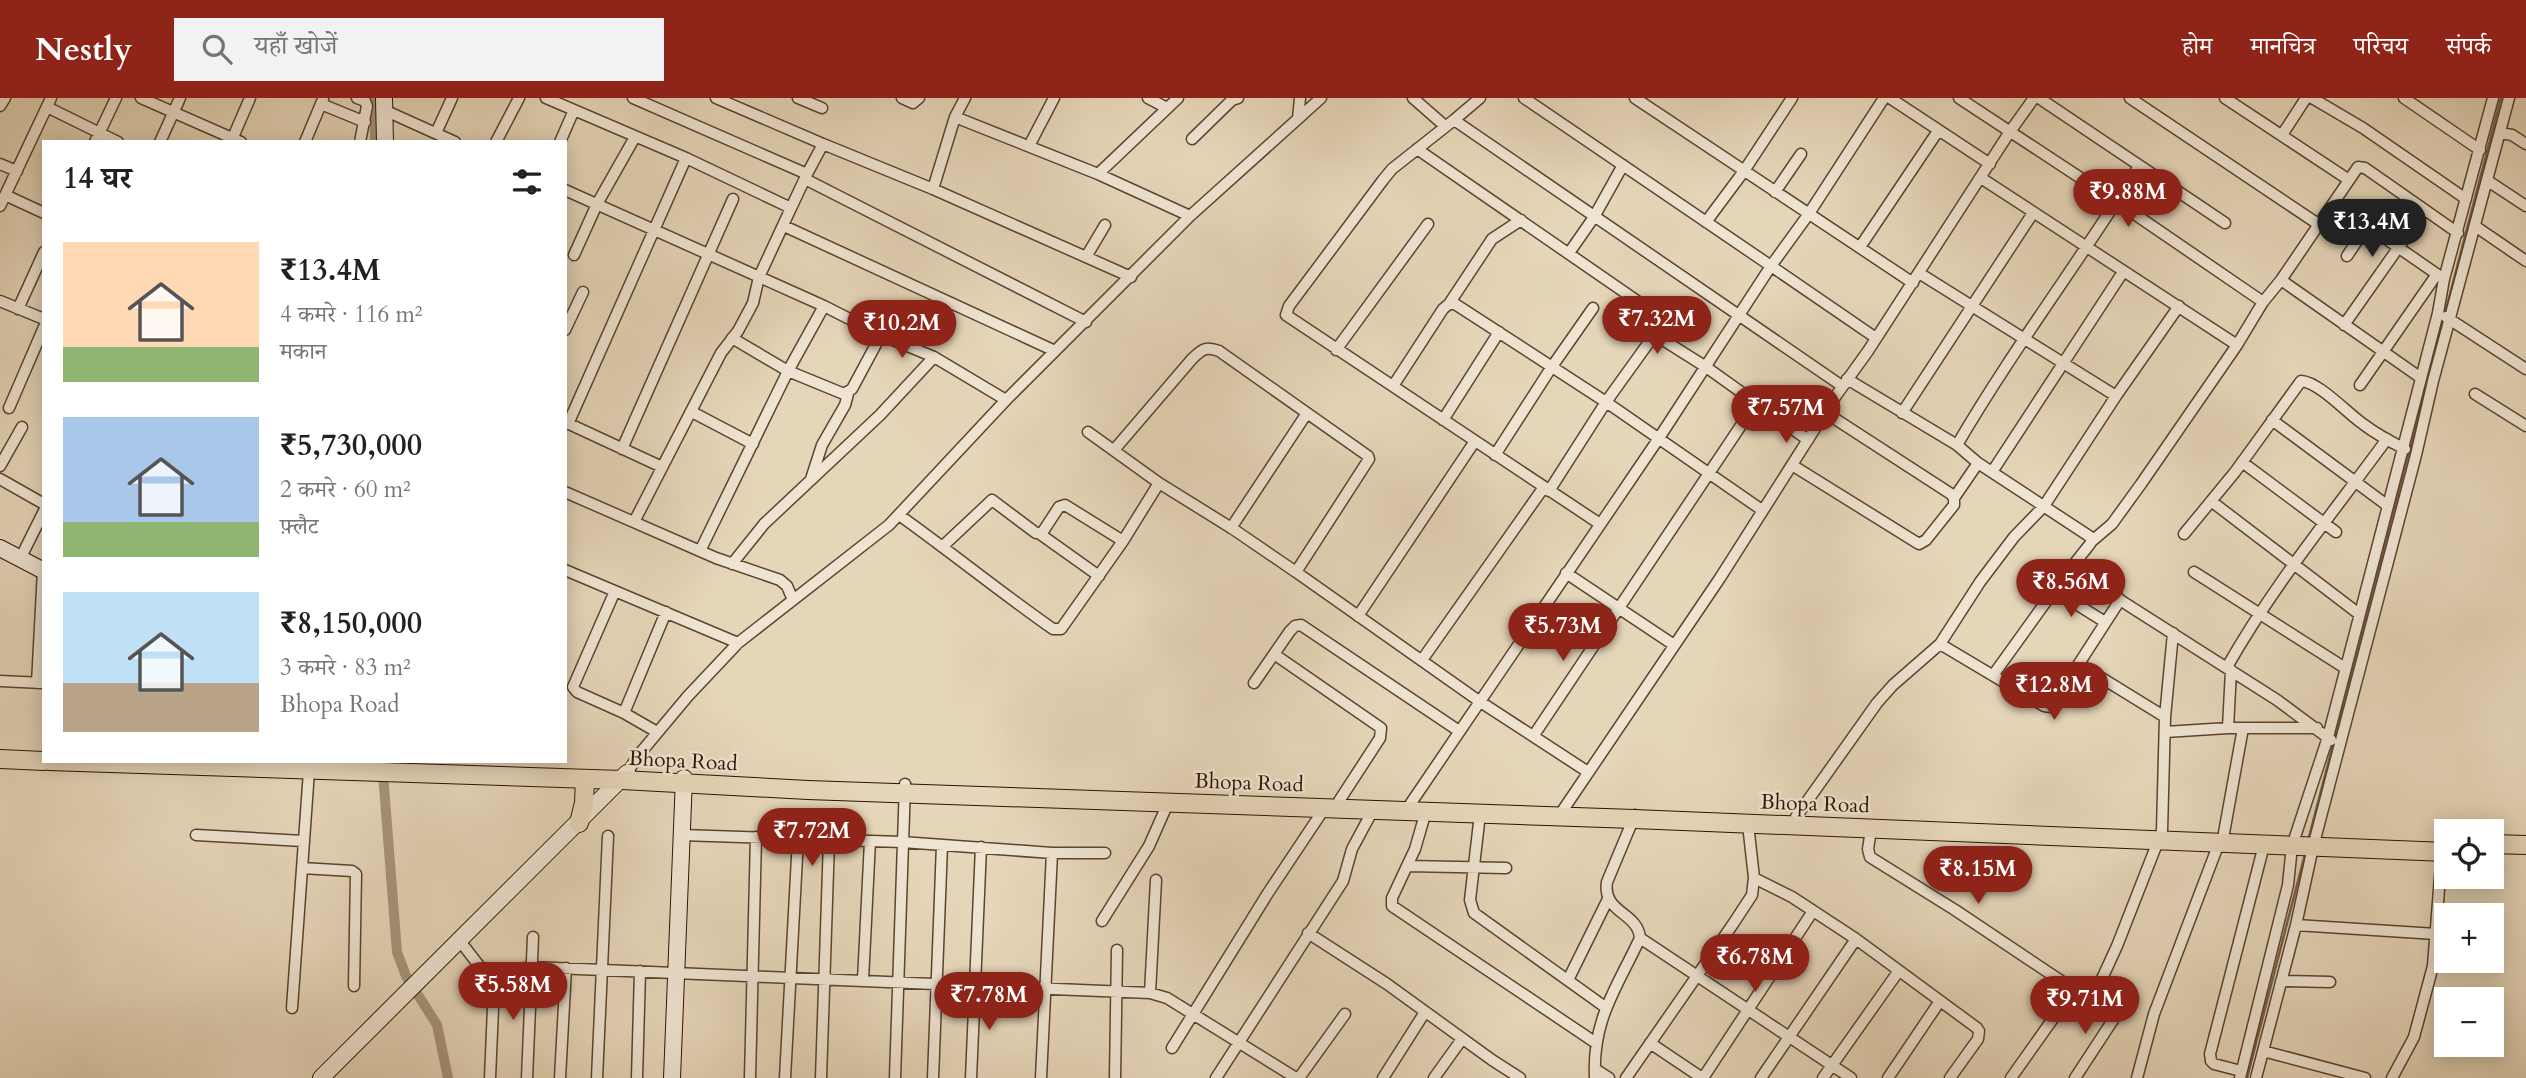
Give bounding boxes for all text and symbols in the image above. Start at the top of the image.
search box [174,18,664,81]
text: Nestly [35,27,132,72]
text: यहाँ खोजें [254,28,337,63]
icon: search [198,30,236,68]
text: होम [2182,30,2212,63]
text: मानचित्र [2250,30,2316,63]
text: परिचय [2354,30,2408,63]
text: संपर्क [2446,30,2491,63]
text: 14 घर [63,158,132,199]
icon: filters [508,163,546,201]
pin: ₹9.88M [2071,170,2185,229]
text: ₹9.88M [2089,176,2167,207]
pin: ₹13.4M [2315,200,2429,259]
text: ₹13.4M [2333,206,2411,237]
text: ₹13.4M [280,250,381,291]
icon: home [119,270,203,354]
pin: ₹7.32M [1600,296,1714,356]
text: 4 कमरे · 116 m² [280,299,423,330]
pin: ₹10.2M [845,300,959,360]
text: ₹7.32M [1618,303,1696,334]
text: ₹10.2M [863,307,941,338]
text: मकान [280,336,327,367]
pin: ₹7.57M [1729,386,1843,445]
text: ₹7.57M [1747,392,1825,423]
text: ₹5,730,000 [280,425,422,466]
icon: home [119,445,203,529]
text: 2 कमरे · 60 m² [280,474,411,505]
text: फ़्लैट [280,511,318,542]
pin: ₹8.56M [2014,560,2128,619]
text: ₹8.56M [2032,566,2110,597]
text: ₹8,150,000 [280,603,422,644]
pin: ₹5.73M [1506,603,1620,663]
text: ₹5.73M [1524,610,1602,641]
icon: home [119,620,203,704]
text: 3 कमरे · 83 m² [280,652,411,683]
pin: ₹12.8M [1997,662,2111,722]
text: ₹12.8M [2015,669,2093,700]
text: Bhopa Road [280,689,400,720]
street label: Bhopa Road [628,744,738,778]
street label: Bhopa Road [1194,767,1304,799]
street label: Bhopa Road [1760,788,1870,820]
pin: ₹7.72M [755,808,869,868]
text: ₹7.72M [773,815,851,846]
map controls [2434,819,2504,1057]
button: locate [2434,819,2504,889]
pin: ₹8.15M [1921,846,2035,906]
text: ₹8.15M [1939,853,2017,884]
button: + [2434,903,2504,973]
pin: ₹6.78M [1698,934,1812,994]
text: ₹6.78M [1716,941,1794,972]
pin: ₹5.58M [456,962,570,1022]
text: ₹5.58M [474,969,552,1000]
pin: ₹7.78M [932,972,1046,1032]
pin: ₹9.71M [2028,976,2142,1036]
text: ₹7.78M [950,979,1028,1010]
text: ₹9.71M [2046,983,2124,1014]
button: − [2434,987,2504,1057]

